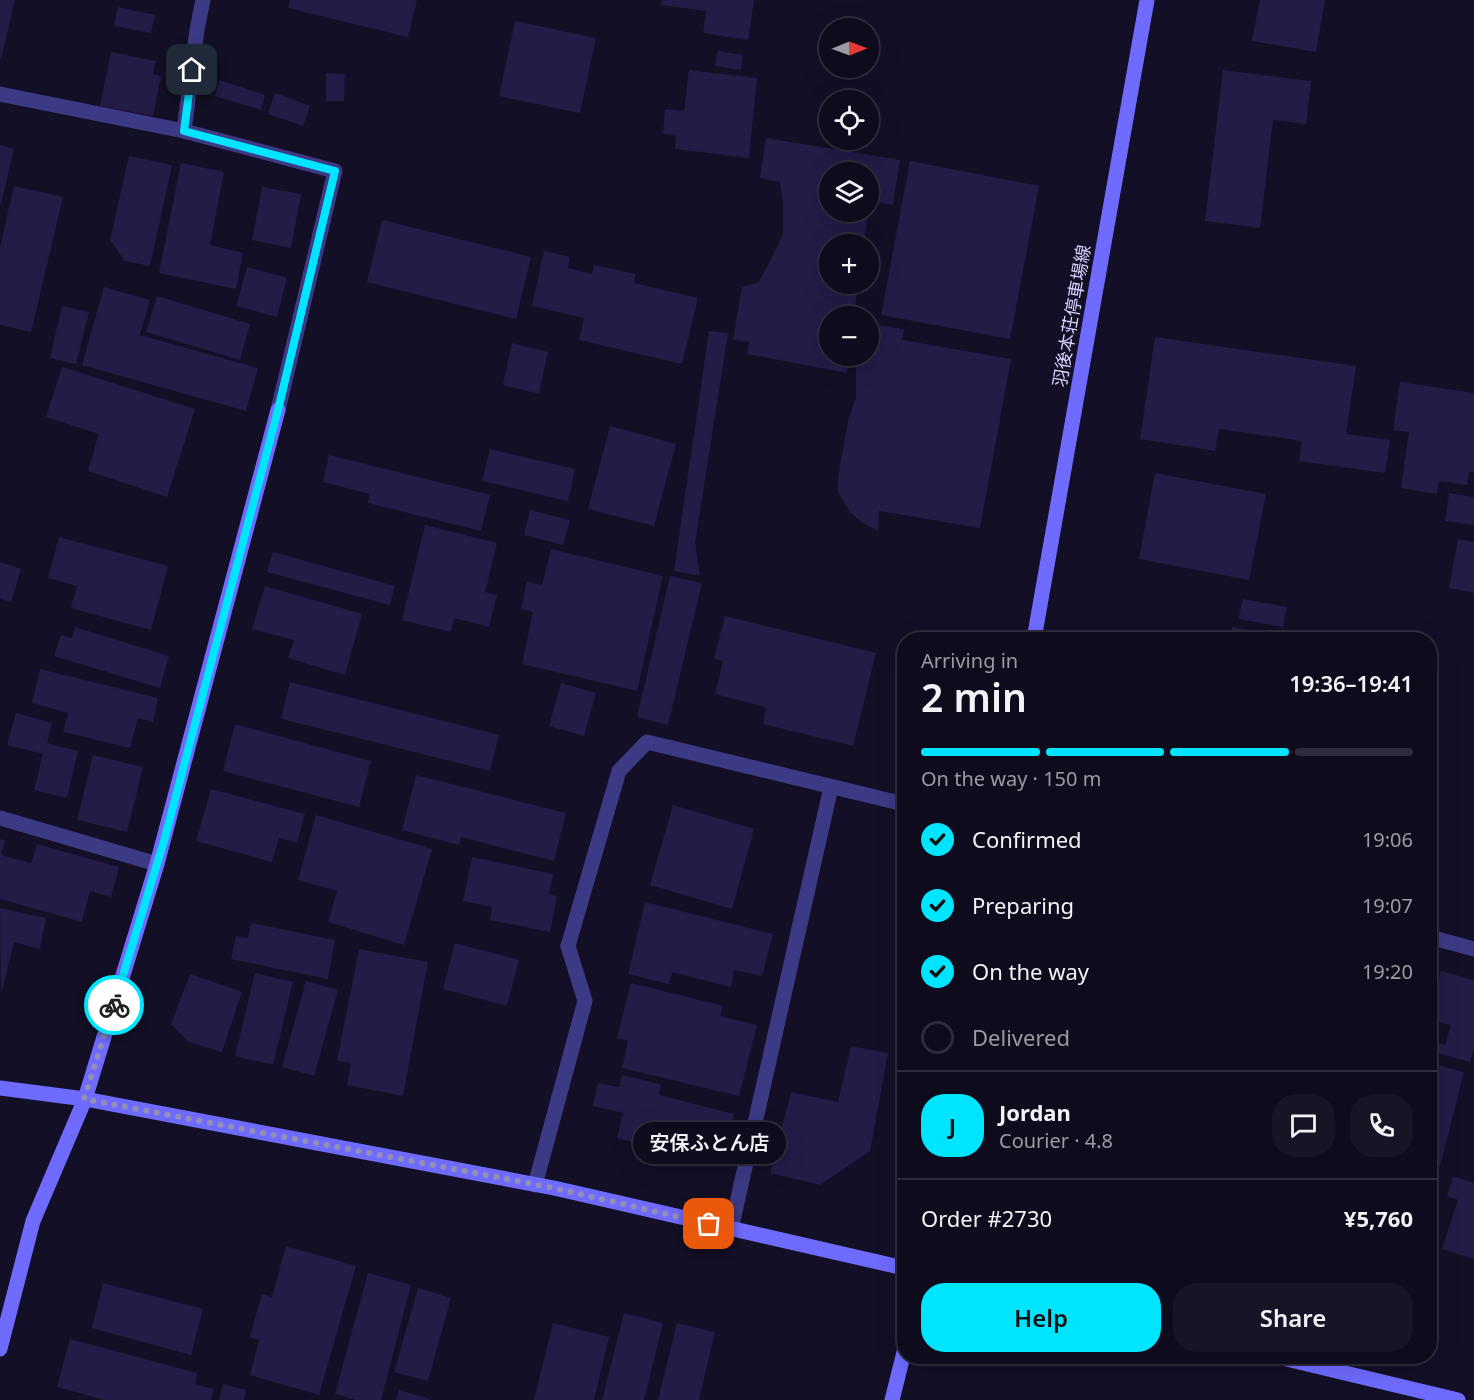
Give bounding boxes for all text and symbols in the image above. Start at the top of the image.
north arrow [819,18,879,78]
map controls [819,18,879,366]
pin [166,44,217,95]
icon: home [175,53,208,86]
button: locate [819,90,879,150]
button: layers [819,162,879,222]
button: + [819,234,879,294]
street label: 羽後本荘停車場線 [1047,243,1095,389]
button: − [819,306,879,366]
text: Arriving in [921,647,1018,674]
text: 19:36–19:41 [1289,668,1413,698]
text: 2 min [921,670,1027,723]
text: On the way · 150 m [921,765,1101,792]
icon: check [921,823,954,856]
text: Confirmed [972,824,1082,854]
text: 19:06 [1362,826,1413,853]
icon: check [921,889,954,922]
text: Preparing [972,890,1074,920]
text: 19:07 [1362,892,1413,919]
icon: check [921,955,954,988]
text: On the way [972,956,1089,986]
text: 19:20 [1362,958,1413,985]
courier [84,975,144,1035]
icon: bike [98,989,131,1022]
text: Delivered [972,1022,1070,1052]
button: chat [1272,1094,1335,1157]
button: phone [1350,1094,1413,1157]
text: Jordan [999,1097,1071,1127]
text: J [949,1110,956,1140]
callout: 安保ふとん店 [632,1122,786,1164]
text: Courier · 4.8 [999,1127,1113,1154]
text: 安保ふとん店 [650,1129,770,1156]
pin [683,1198,734,1249]
text: Order #2730 [921,1203,1052,1233]
text: ¥5,760 [1344,1203,1413,1233]
icon: bag [692,1207,725,1240]
button: Help [921,1283,1161,1352]
button: Share [1173,1283,1413,1352]

